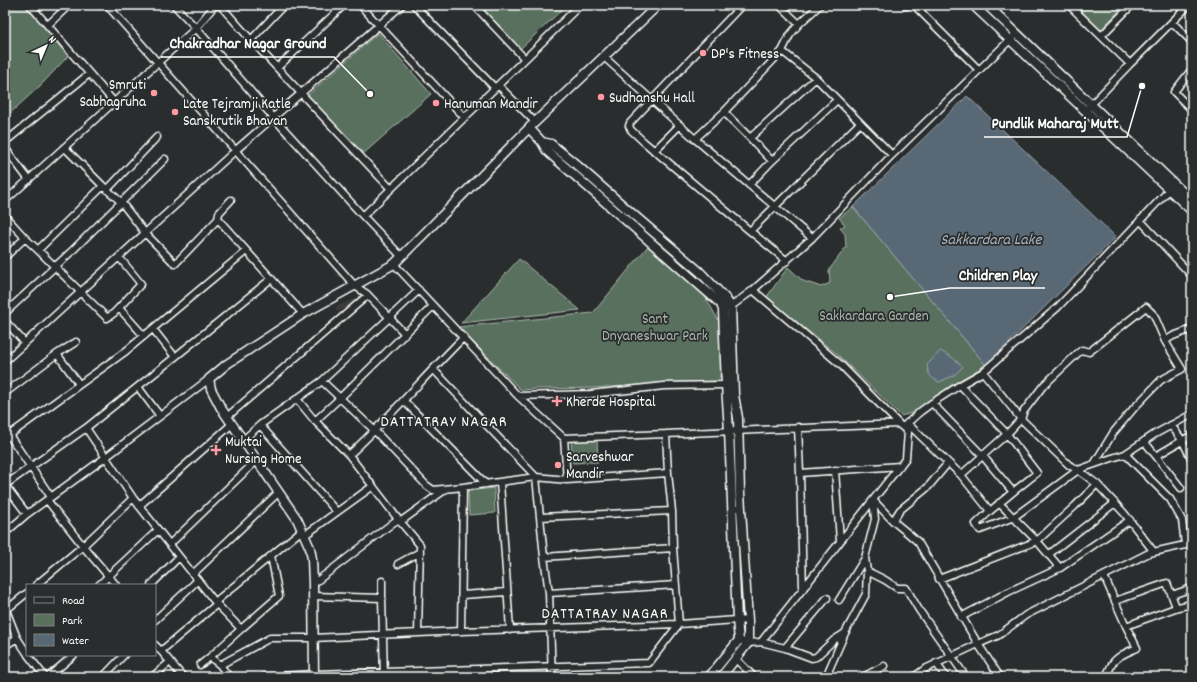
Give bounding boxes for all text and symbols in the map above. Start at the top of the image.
north arrow [26,26,66,66]
callout: Chakradhar Nagar Ground [161,29,334,57]
text: N [44,33,59,48]
text: Chakradhar Nagar Ground [169,33,327,56]
place label: DP's Fitness [711,44,779,66]
marker: DP's Fitness [698,48,708,58]
place label: Smruti Sabhagruha [79,75,147,114]
marker: Smruti Sabhagruha [149,88,159,98]
place label: Sudhanshu Hall [609,88,695,110]
marker: Sudhanshu Hall [596,92,606,102]
place label: Late Tejramji Katle Sanskrutik Bhavan [183,94,291,133]
place label: Hanuman Mandir [444,94,538,116]
marker: Hanuman Mandir [431,98,441,108]
marker: Late Tejramji Katle Sanskrutik Bhavan [170,107,180,117]
callout: Pundlik Maharaj Mutt [984,109,1127,137]
text: Pundlik Maharaj Mutt [991,113,1119,136]
water label: Sakkardara Lake [941,229,1042,252]
callout: Children Play [950,260,1045,288]
text: Children Play [959,265,1039,288]
park label: Sakkardara Garden [819,306,929,328]
park label: Sant Dnyaneshwar Park [602,309,708,348]
place label: Kherde Hospital [566,392,656,414]
marker: Kherde Hospital [551,395,563,407]
district label: DATTATRAY NAGAR [380,411,508,434]
place label: Muktai Nursing Home [225,432,302,471]
marker: Muktai Nursing Home [210,444,222,456]
place label: Sarveshwar Mandir [566,447,634,486]
marker: Sarveshwar Mandir [553,460,563,470]
legend [26,584,156,656]
text: Road [62,593,84,610]
district label: DATTATRAY NAGAR [541,603,669,626]
text: Park [62,613,83,630]
text: Water [62,633,89,650]

